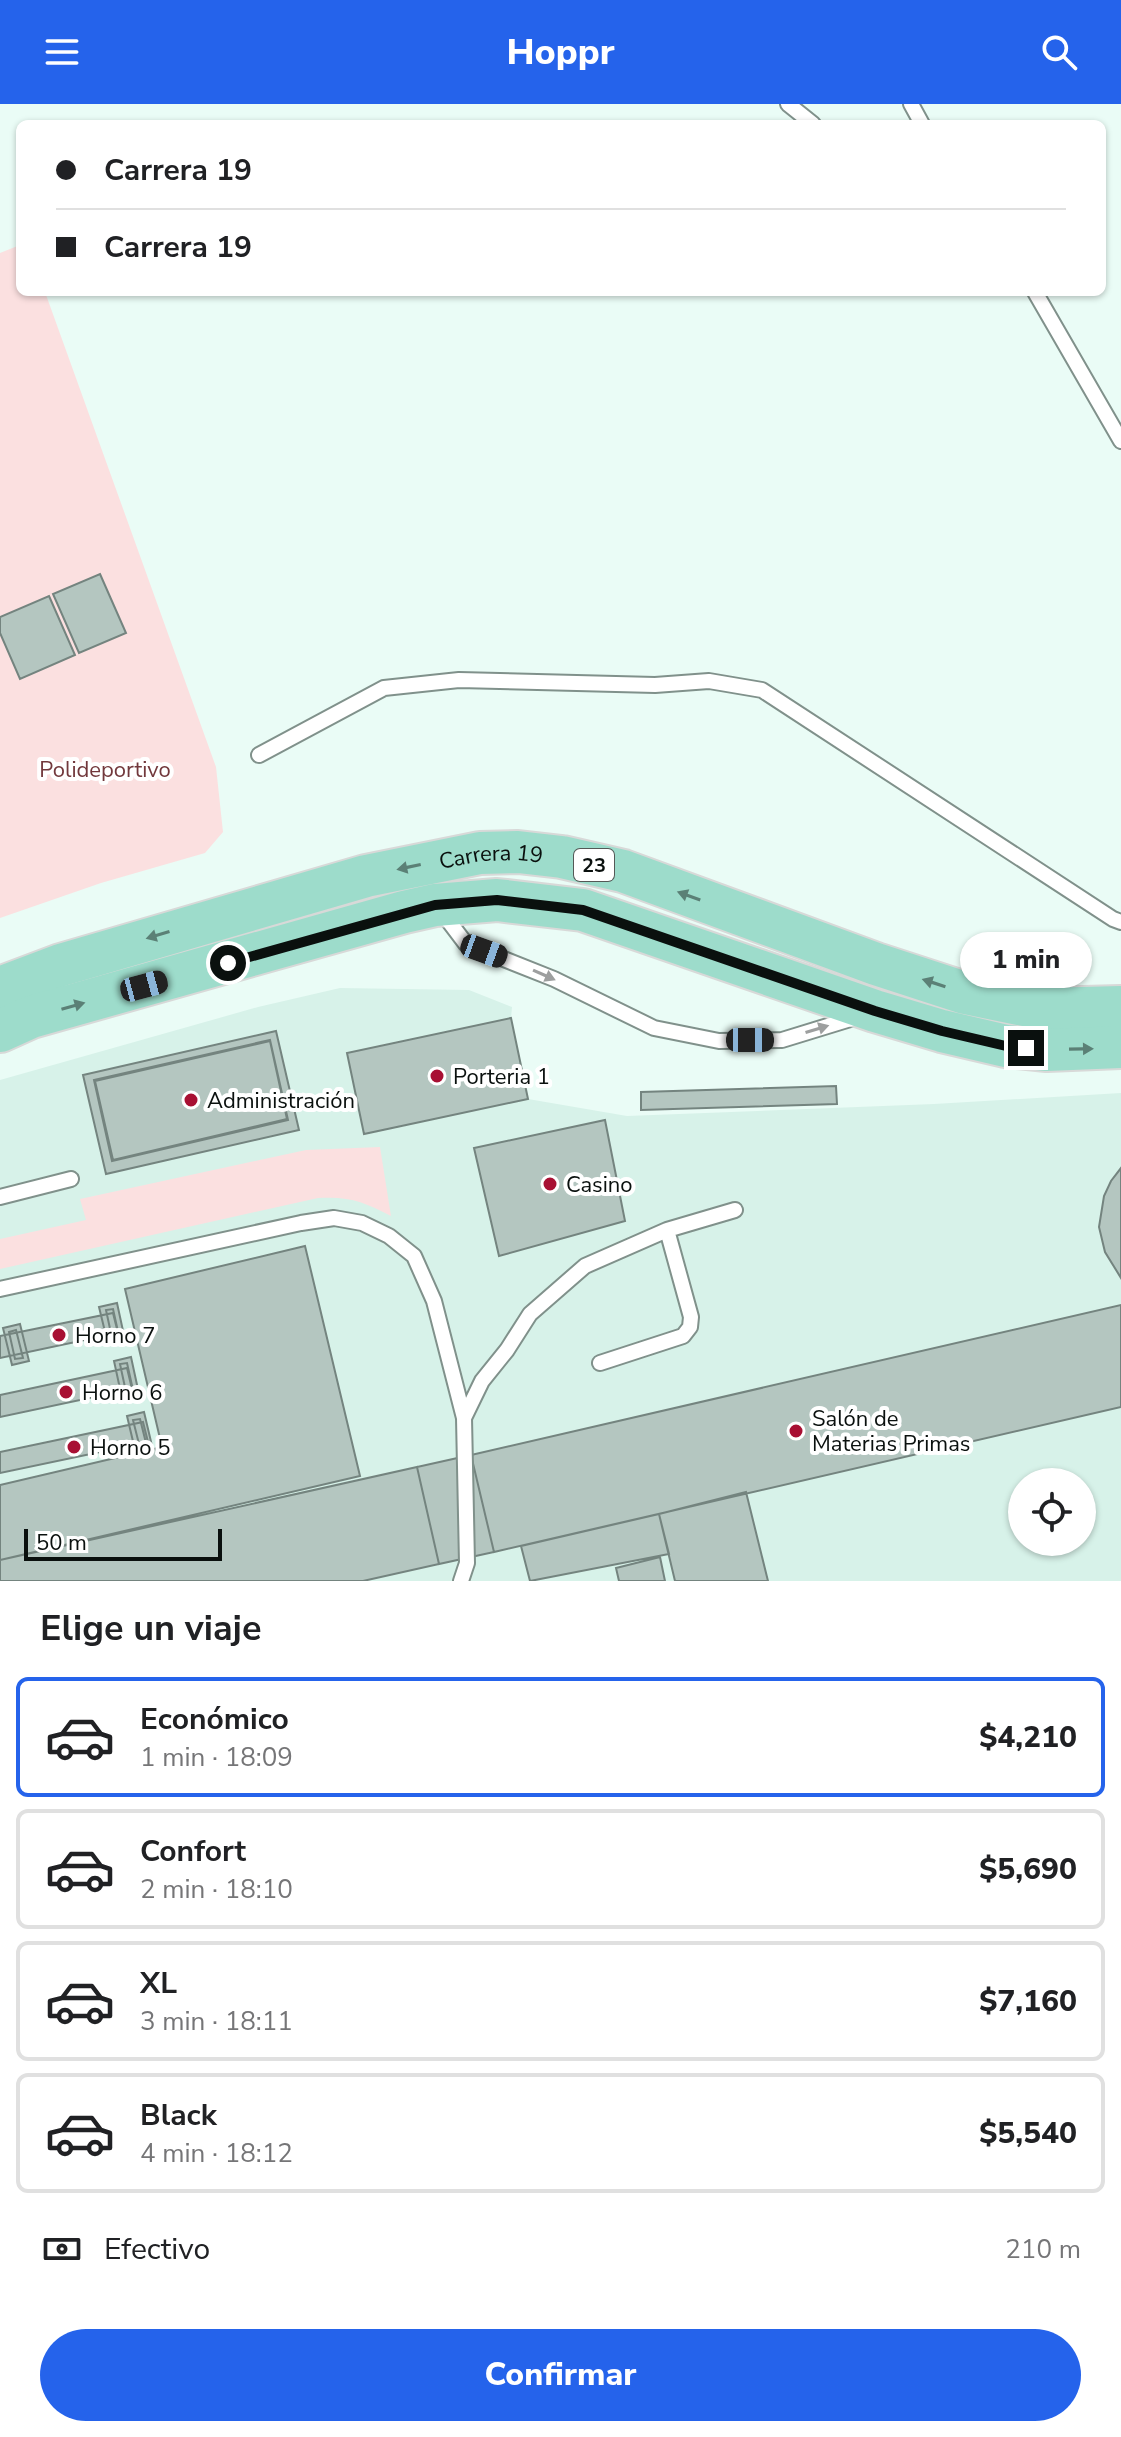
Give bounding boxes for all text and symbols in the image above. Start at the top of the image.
text: Hoppr [506,28,615,77]
icon: menu [40,30,84,74]
icon: search [1037,30,1081,74]
text: Carrera 19 [104,150,252,191]
text: Carrera 19 [104,227,252,268]
park label: Polideportivo [39,755,171,785]
street label: Carrera 19 [436,838,545,877]
road number: 23 [574,849,614,881]
one-way arrow [396,861,421,873]
one-way arrow [677,889,701,901]
one-way arrow [146,929,170,942]
car [457,932,511,970]
callout: 1 min [960,932,1092,988]
text: 1 min [992,942,1060,977]
route start [210,945,246,981]
car [118,968,170,1004]
one-way arrow [532,969,556,982]
one-way arrow [922,976,946,988]
one-way arrow [61,999,86,1011]
one-way arrow [806,1022,830,1035]
car [726,1028,774,1052]
route end [1008,1030,1044,1066]
one-way arrow [1069,1043,1094,1055]
place label: Porteria 1 [453,1062,550,1092]
marker: Porteria 1 [428,1067,446,1085]
place label: Administración [207,1086,355,1116]
marker: Administración [182,1091,200,1109]
place label: Casino [566,1170,633,1200]
marker: Casino [541,1175,559,1193]
place label: Horno 7 [75,1321,155,1351]
marker: Horno 7 [50,1326,68,1344]
place label: Horno 6 [82,1378,162,1408]
marker: Horno 6 [57,1383,75,1401]
place label: Salón de Materias Primas [812,1404,970,1459]
marker: Salón de Materias Primas [787,1422,805,1440]
place label: Horno 5 [90,1433,170,1463]
marker: Horno 5 [65,1438,83,1456]
map controls [1008,1468,1096,1556]
button: locate [1008,1468,1096,1556]
scale bar [24,1525,222,1561]
text: 50 m [36,1528,87,1558]
text: Elige un viaje [40,1604,261,1653]
text: Económico [140,1699,289,1740]
icon: car [44,1701,116,1773]
text: $4,210 [979,1717,1077,1758]
text: 1 min · 18:09 [140,1740,293,1775]
text: Confort [140,1831,246,1872]
icon: car [44,1833,116,1905]
text: $5,690 [979,1849,1077,1890]
text: 2 min · 18:10 [140,1872,293,1907]
text: XL [140,1963,177,2004]
icon: car [44,1965,116,2037]
text: $7,160 [979,1981,1077,2022]
text: 3 min · 18:11 [140,2004,293,2039]
text: Black [140,2095,217,2136]
icon: car [44,2097,116,2169]
text: $5,540 [979,2113,1077,2154]
text: 4 min · 18:12 [140,2136,293,2171]
icon: cash [40,2227,84,2271]
text: Efectivo [104,2229,210,2270]
text: 210 m [1005,2232,1081,2267]
button: Confirmar [40,2329,1081,2421]

